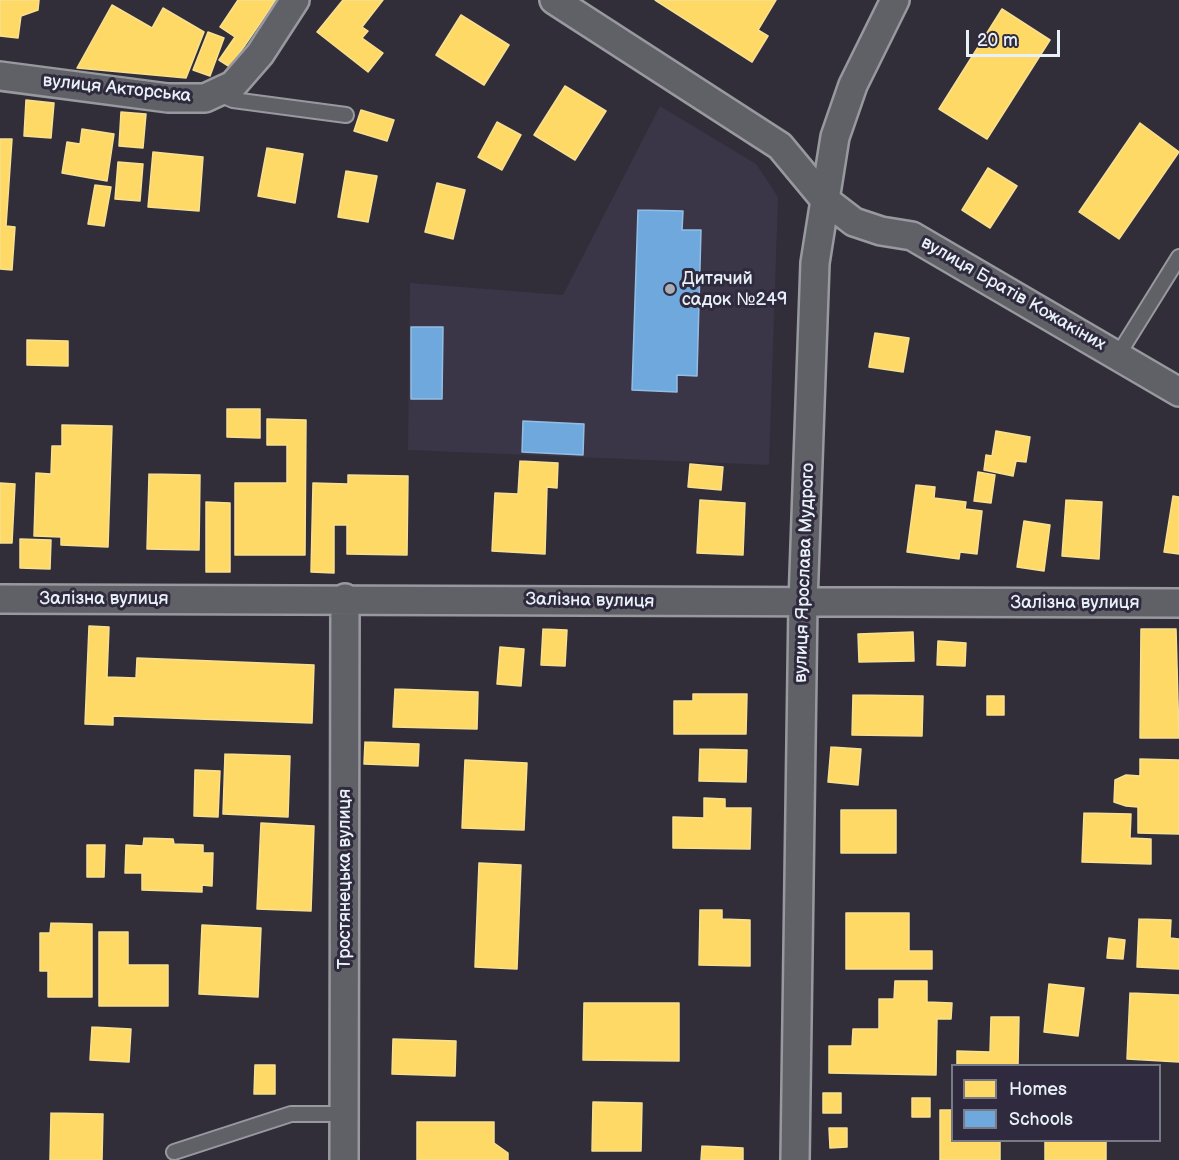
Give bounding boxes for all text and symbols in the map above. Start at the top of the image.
scale bar [969,18,1064,56]
text: 20 m [977,30,1018,51]
street label: вулиця Акторська [42,70,192,108]
street label: вулиця Братів Кожакіних [917,232,1109,356]
place label: Дитячий садок №249 [682,268,787,310]
marker: Дитячий садок №249 [663,282,677,296]
street label: вулиця Ярослава Мудрого [790,463,820,683]
street label: Залізна вулиця [40,588,168,610]
street label: Залізна вулиця [525,589,655,613]
street label: Залізна вулиця [1011,592,1139,614]
street label: Тростянецька вулиця [334,789,356,969]
legend [951,1064,1161,1142]
text: Homes [1009,1079,1067,1100]
text: Schools [1009,1109,1073,1130]

